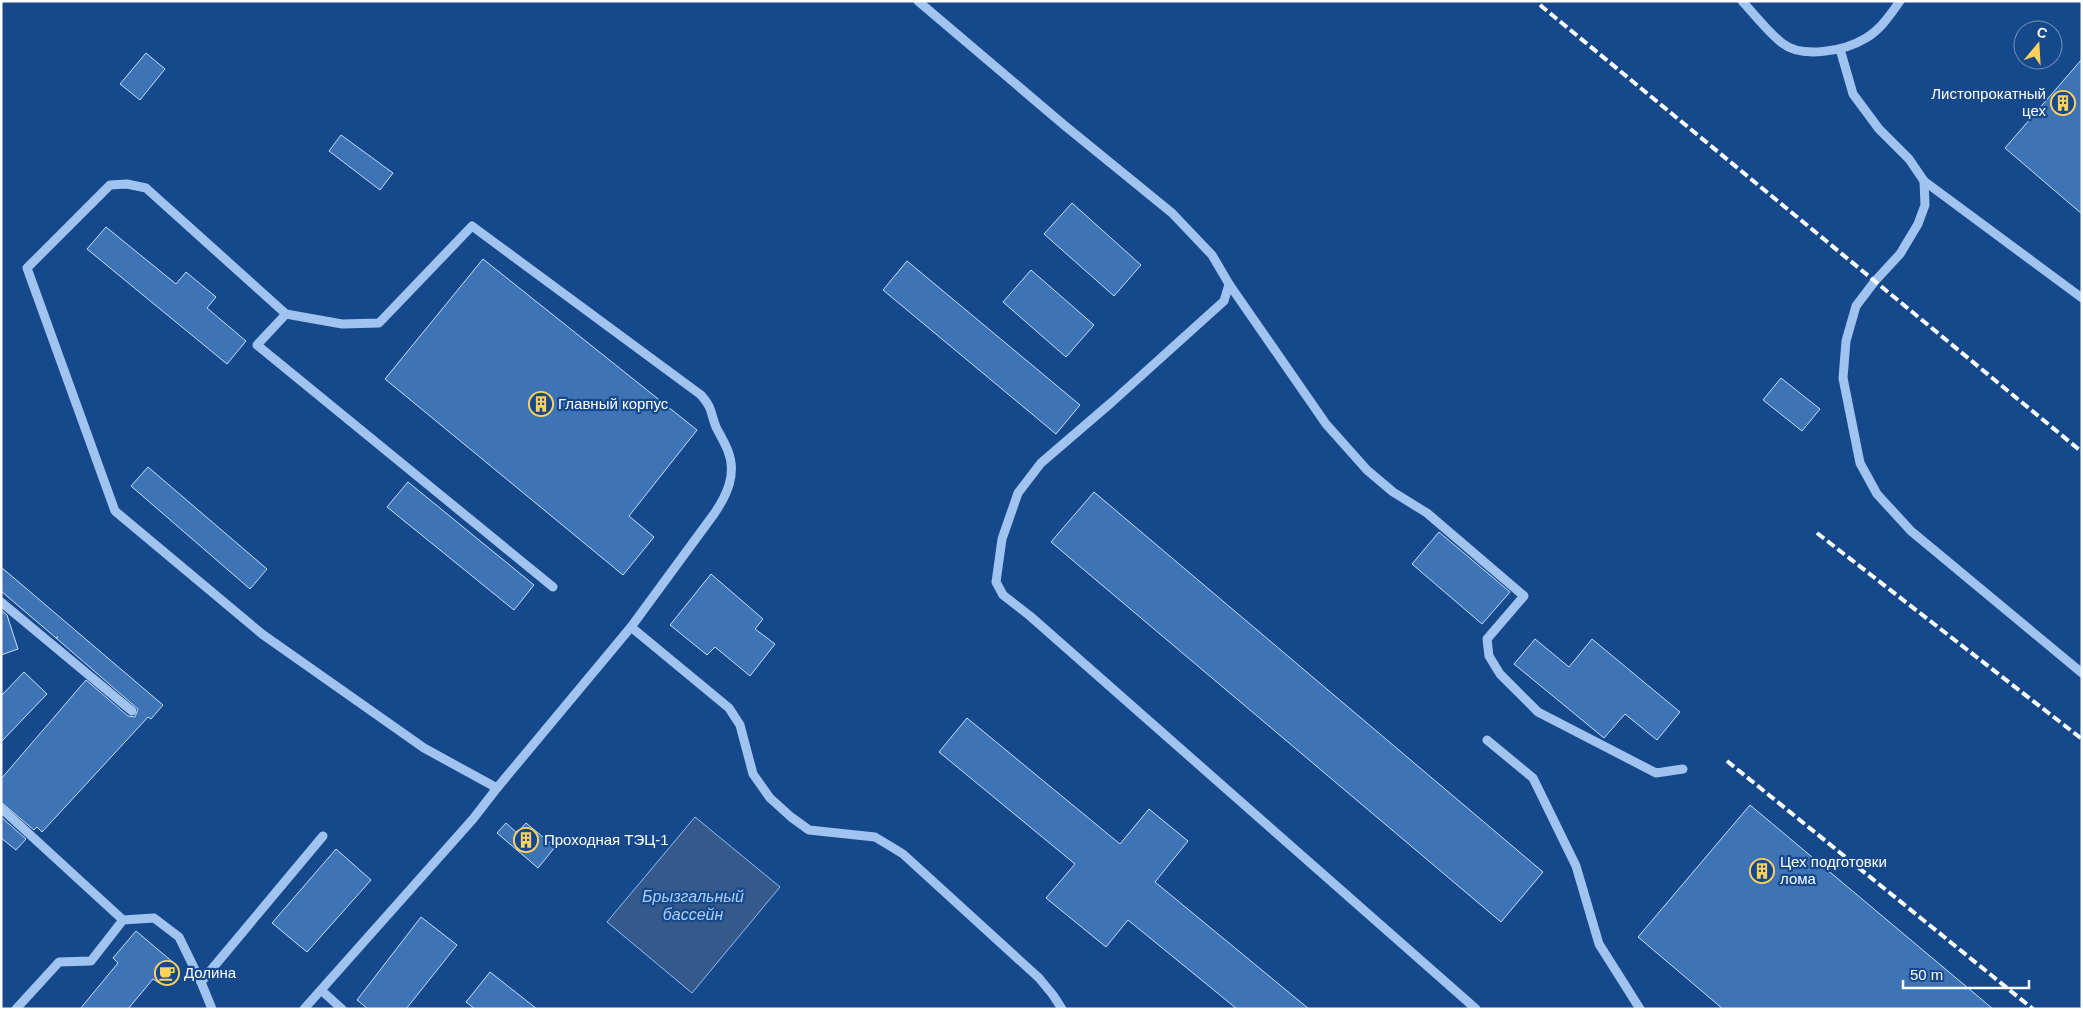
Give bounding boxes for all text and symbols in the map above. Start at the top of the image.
north arrow [2013,20,2063,70]
text: С [2035,23,2049,42]
place label: Листопрокатный цех [1931,85,2046,119]
building icon: Листопрокатный цех [2050,90,2076,116]
building icon: Главный корпус [528,391,554,417]
place label: Главный корпус [558,395,669,412]
building icon: Проходная ТЭЦ-1 [513,827,539,853]
place label: Проходная ТЭЦ-1 [544,831,669,848]
place label: Цех подготовки лома [1780,853,1887,887]
building icon: Цех подготовки лома [1749,858,1775,884]
water label: Брызгальный бассейн [642,888,744,923]
scale bar [1903,958,2029,990]
cafe icon: Долина [154,960,180,986]
place label: Долина [184,964,237,981]
text: 50 m [1910,966,1943,983]

